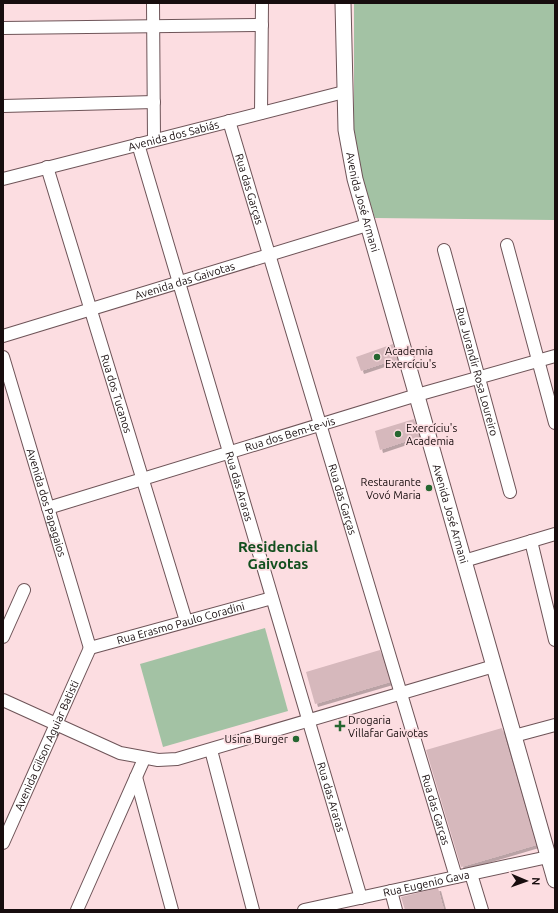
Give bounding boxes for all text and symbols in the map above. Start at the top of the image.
street label: Avenida dos Sabiás [127,118,220,153]
street label: Avenida José Armani [344,151,381,253]
street label: Rua das Garças [233,152,266,226]
street label: Avenida das Gaivotas [133,260,236,301]
street label: Rua Jurandir Rosa Loureiro [454,306,500,437]
place label: Academia Exercíciu's [385,345,436,370]
marker: Academia Exercíciu's [372,352,382,362]
street label: Rua dos Tucanos [99,353,134,435]
street label: Rua dos Bem-te-vis [243,414,337,453]
place label: Exercíciu's Academia [406,422,457,447]
marker: Exercíciu's Academia [393,429,403,439]
street label: Avenida dos Papagaios [25,447,68,558]
street label: Rua das Araras [223,450,255,523]
street label: Rua das Garças [326,462,359,536]
street label: Avenida José Armani [431,463,470,565]
place label: Restaurante Vovó Maria [361,476,421,501]
marker: Restaurante Vovó Maria [424,483,434,493]
district label: Residencial Gaivotas [238,538,318,572]
street label: Rua Erasmo Paulo Coradini [115,600,246,646]
street label: Avenida Gilson Aguiar Batisti [12,678,81,812]
place label: Drogaria Villafar Gaivotas [348,714,428,739]
marker: Drogaria Villafar Gaivotas [335,721,345,731]
place label: Usina Burger [225,733,289,745]
marker: Usina Burger [291,734,301,744]
street label: Rua das Araras [315,761,347,834]
street label: Rua das Garças [419,773,452,847]
north arrow [506,861,546,901]
street label: Rua Eugenio Gava [382,868,470,899]
text: N [530,877,542,886]

